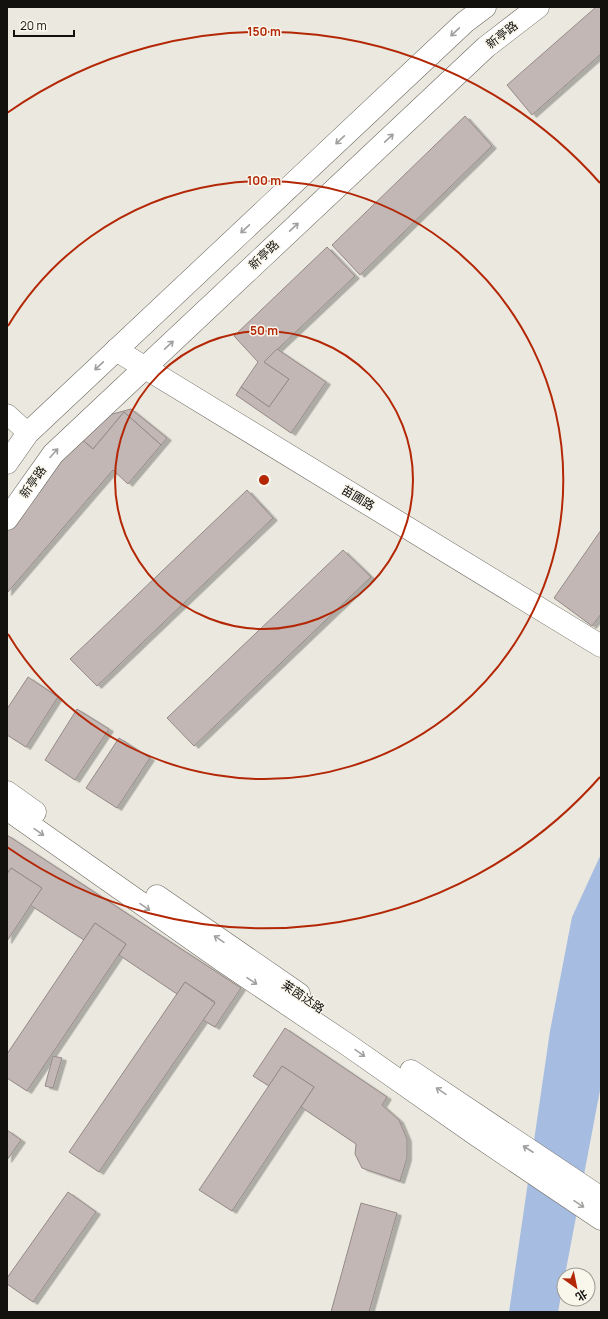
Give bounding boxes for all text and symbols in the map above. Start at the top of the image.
scale bar [14,12,74,38]
text: 20 m [20,17,47,34]
street label: 新亭路 [482,17,521,52]
text: 150 m [247,23,281,40]
one-way arrow [450,27,460,37]
one-way arrow [384,133,394,143]
one-way arrow [335,135,345,145]
text: 100 m [247,172,281,189]
one-way arrow [289,223,299,232]
one-way arrow [240,224,250,234]
street label: 新亭路 [245,236,283,273]
text: 50 m [250,322,278,339]
one-way arrow [164,340,174,350]
one-way arrow [94,361,104,371]
one-way arrow [49,448,59,458]
street label: 新亭路 [15,462,50,501]
centre of rings [257,473,271,487]
street label: 苗圃路 [338,481,378,514]
one-way arrow [33,828,44,836]
one-way arrow [140,903,151,911]
one-way arrow [214,935,225,943]
street label: 莱茵达路 [279,976,328,1017]
one-way arrow [246,977,258,985]
one-way arrow [354,1049,365,1057]
one-way arrow [436,1087,447,1095]
one-way arrow [523,1145,534,1153]
one-way arrow [573,1200,584,1208]
north arrow [556,1267,596,1307]
text: 北 [573,1287,590,1305]

